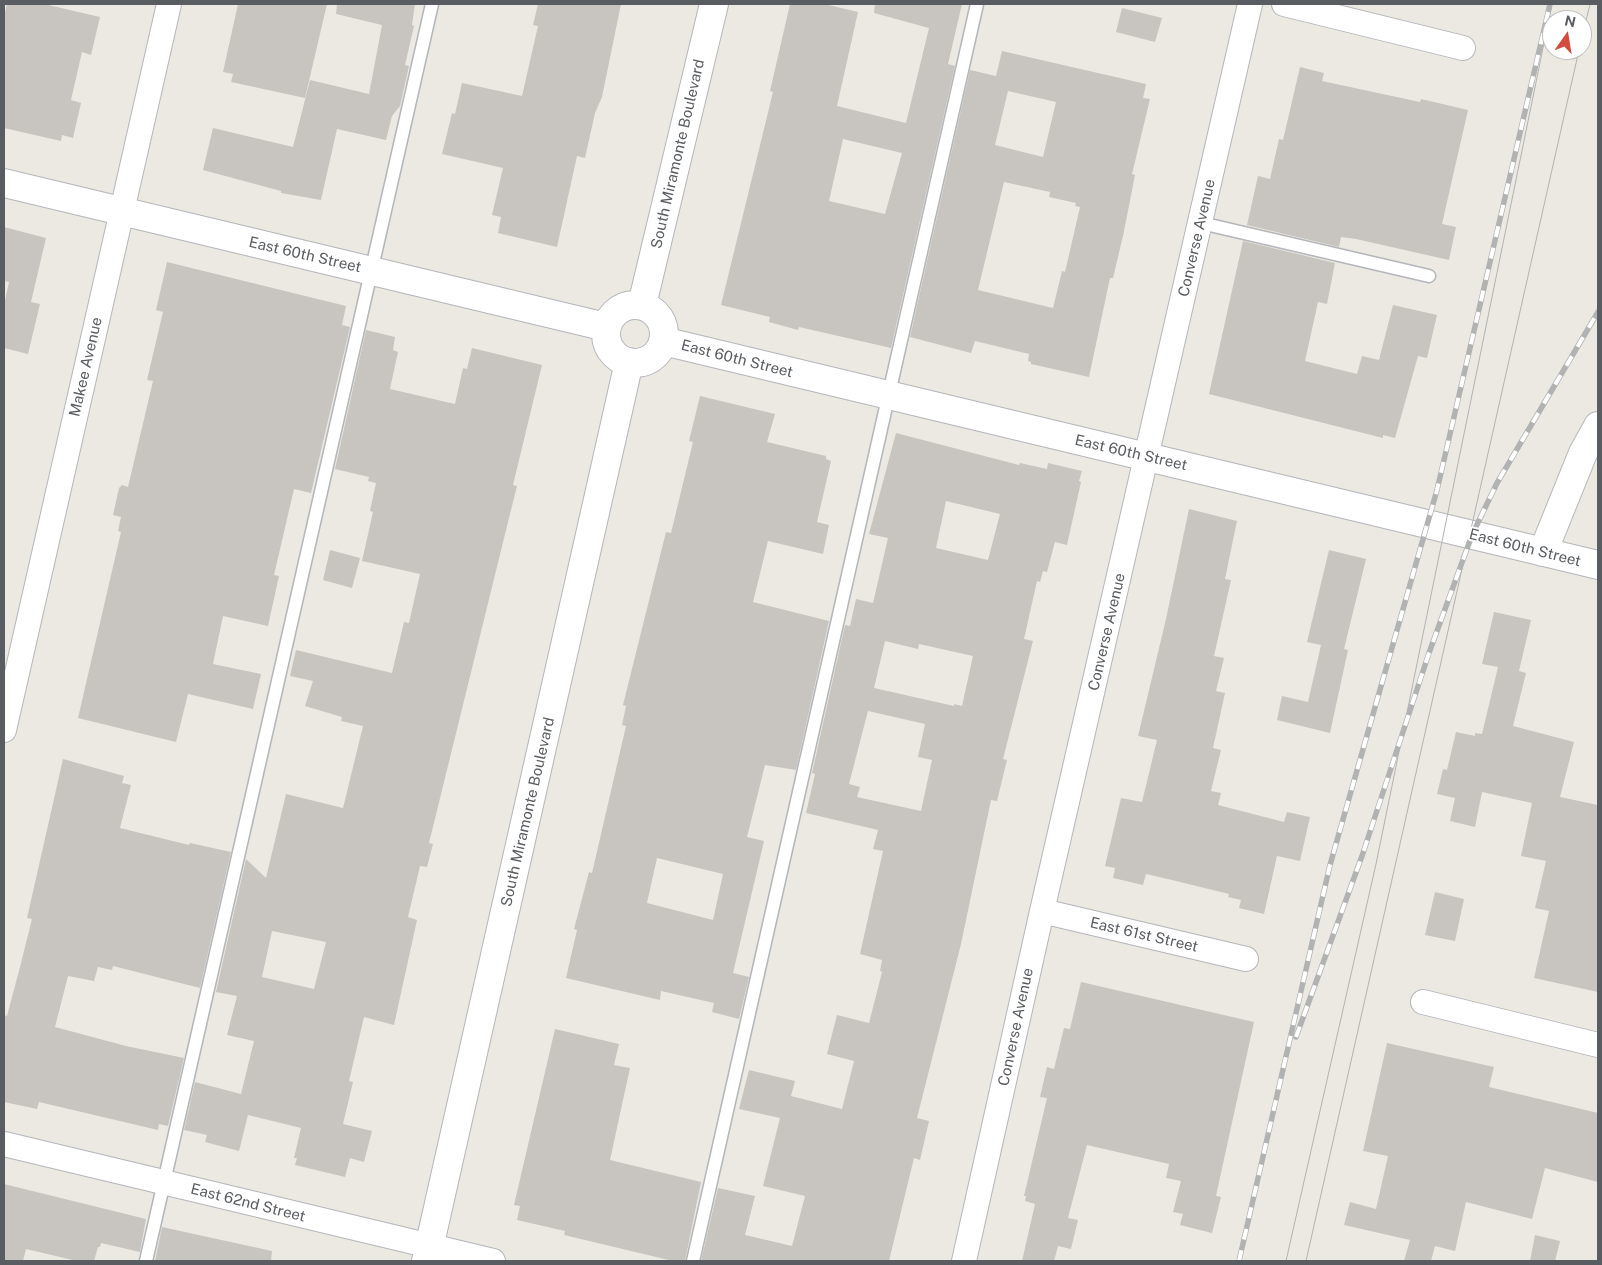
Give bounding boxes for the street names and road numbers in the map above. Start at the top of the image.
street label: South Miramonte Boulevard [647,57,709,251]
street label: Converse Avenue [1175,177,1219,299]
street label: East 60th Street [247,233,363,277]
street label: Makee Avenue [66,315,106,419]
street label: East 60th Street [679,336,795,382]
street label: East 60th Street [1073,431,1189,475]
street label: East 60th Street [1467,525,1583,571]
street label: Converse Avenue [1085,571,1129,693]
street label: South Miramonte Boulevard [497,715,559,909]
street label: East 61st Street [1088,914,1200,956]
street label: Converse Avenue [995,966,1037,1088]
street label: East 62nd Street [189,1180,307,1226]

